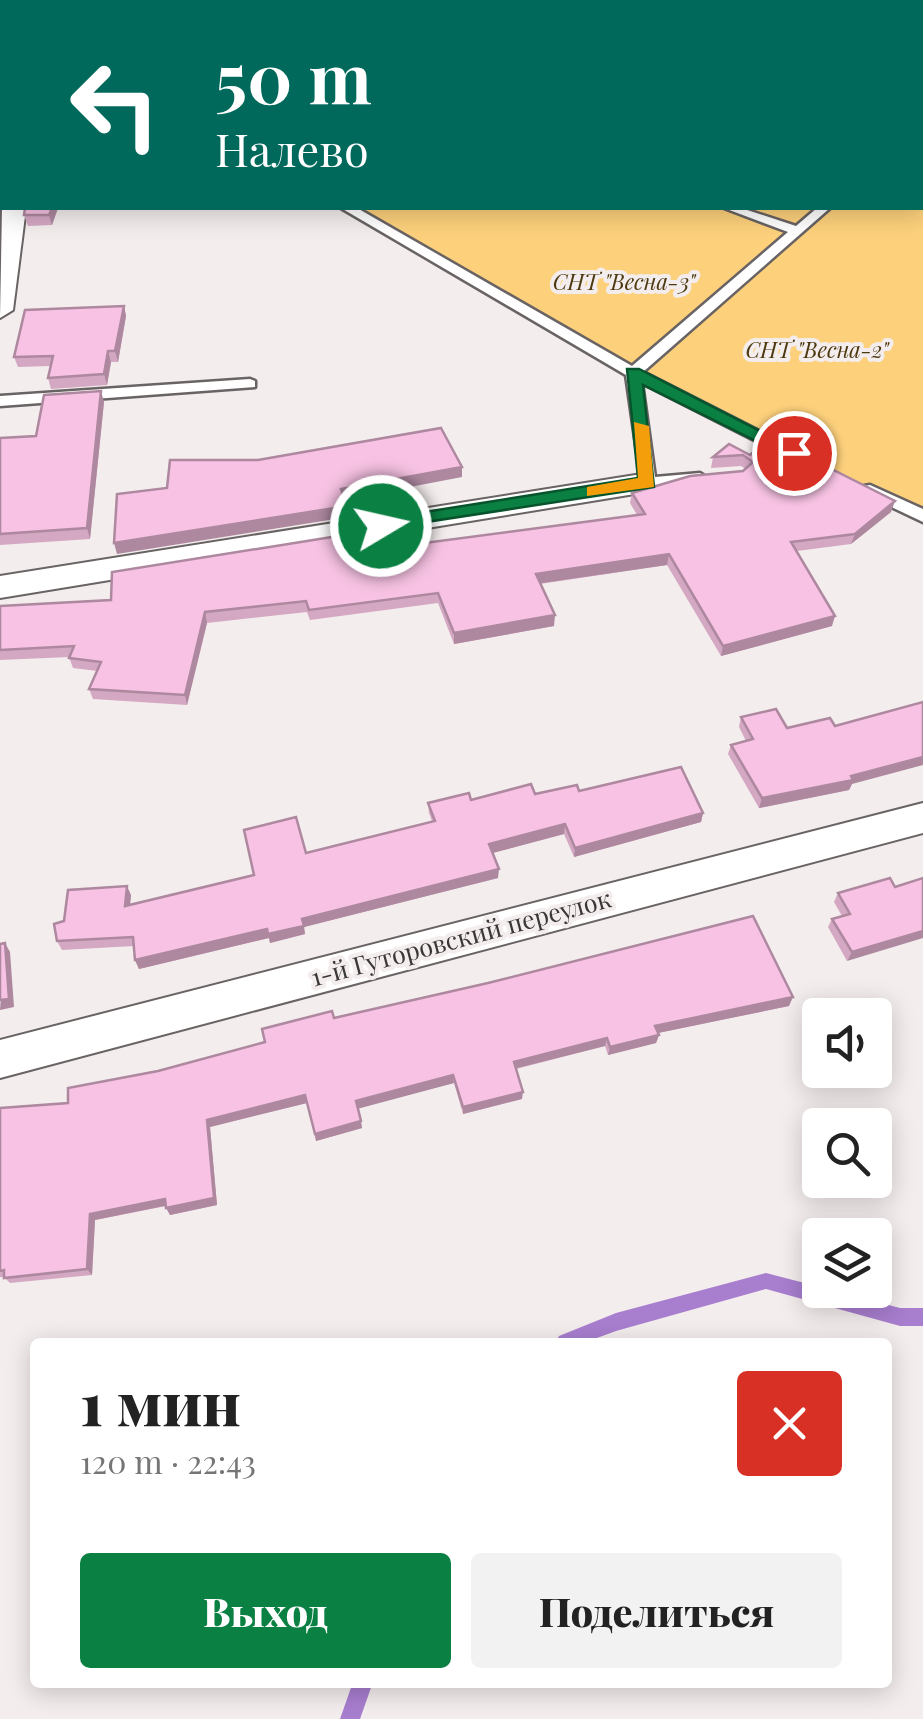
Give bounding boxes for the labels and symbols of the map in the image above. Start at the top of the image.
park label: СНТ "Весна-3" [553,266,697,296]
park label: СНТ "Весна-2" [746,334,890,364]
pin [752,411,837,496]
position arrow [329,474,433,578]
street label: 1-й Гуторовский переулок [307,881,614,993]

